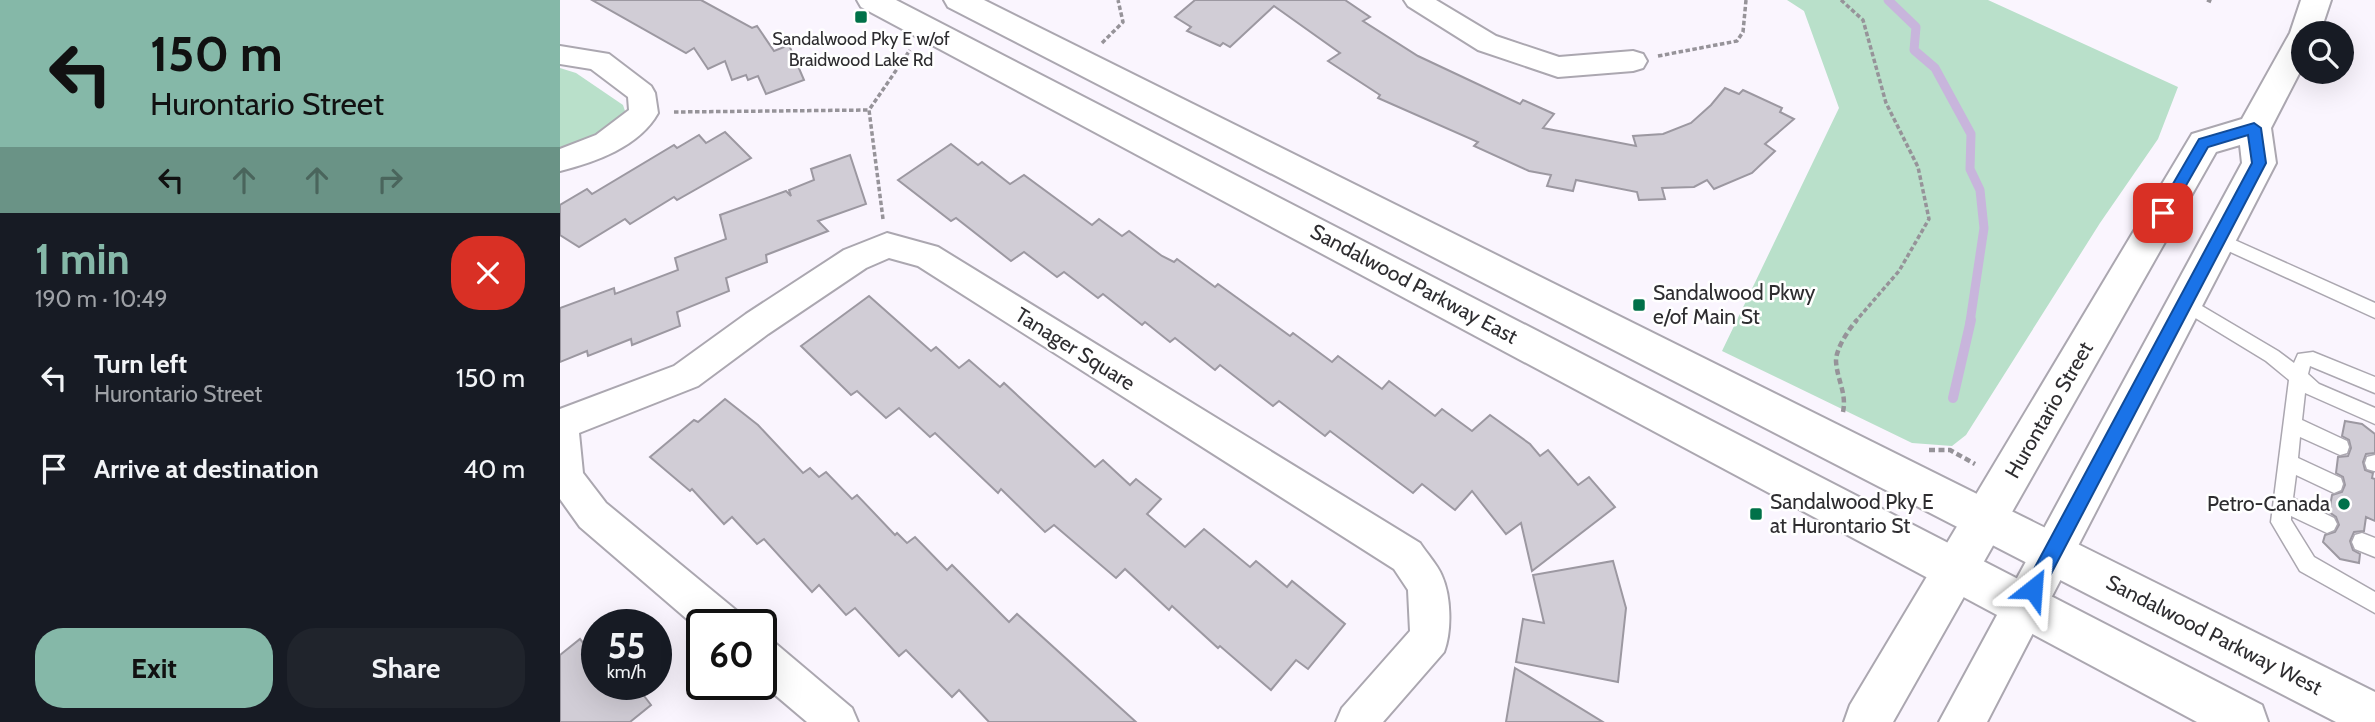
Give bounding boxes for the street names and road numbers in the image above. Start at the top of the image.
street label: Sandalwood Parkway East [1307,218,1522,349]
street label: Tanager Square [1011,302,1140,395]
street label: Hurontario Street [1999,337,2098,483]
street label: Sandalwood Parkway West [2102,569,2326,700]

